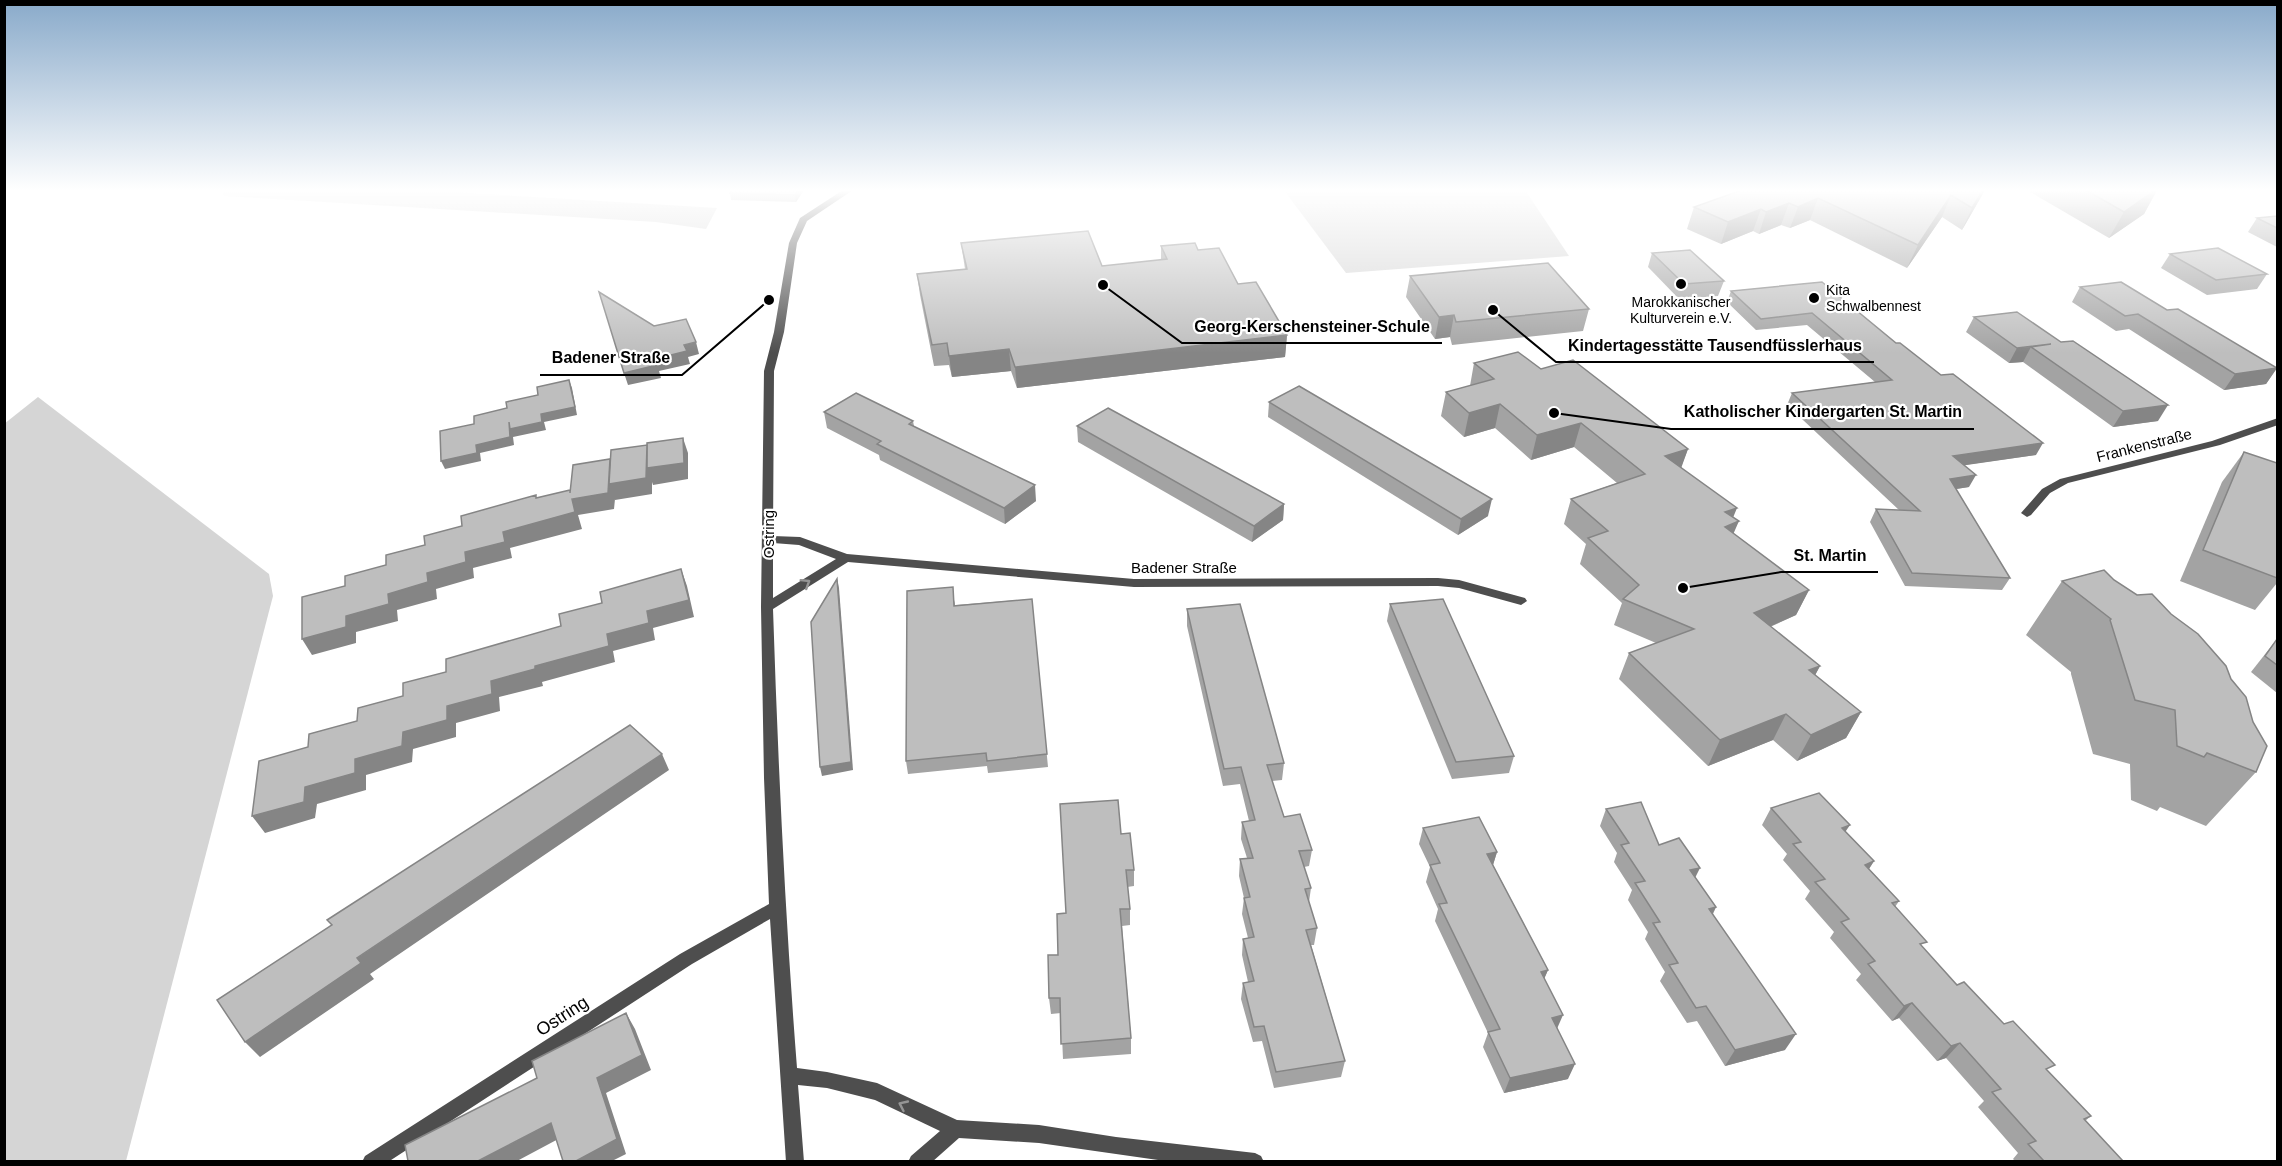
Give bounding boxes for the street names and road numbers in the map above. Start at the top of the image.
street label: Frankenstraße [2095,425,2193,465]
street label: Ostring [760,510,777,558]
street label: Badener Straße [1131,559,1237,576]
street label: Ostring [532,992,592,1040]

